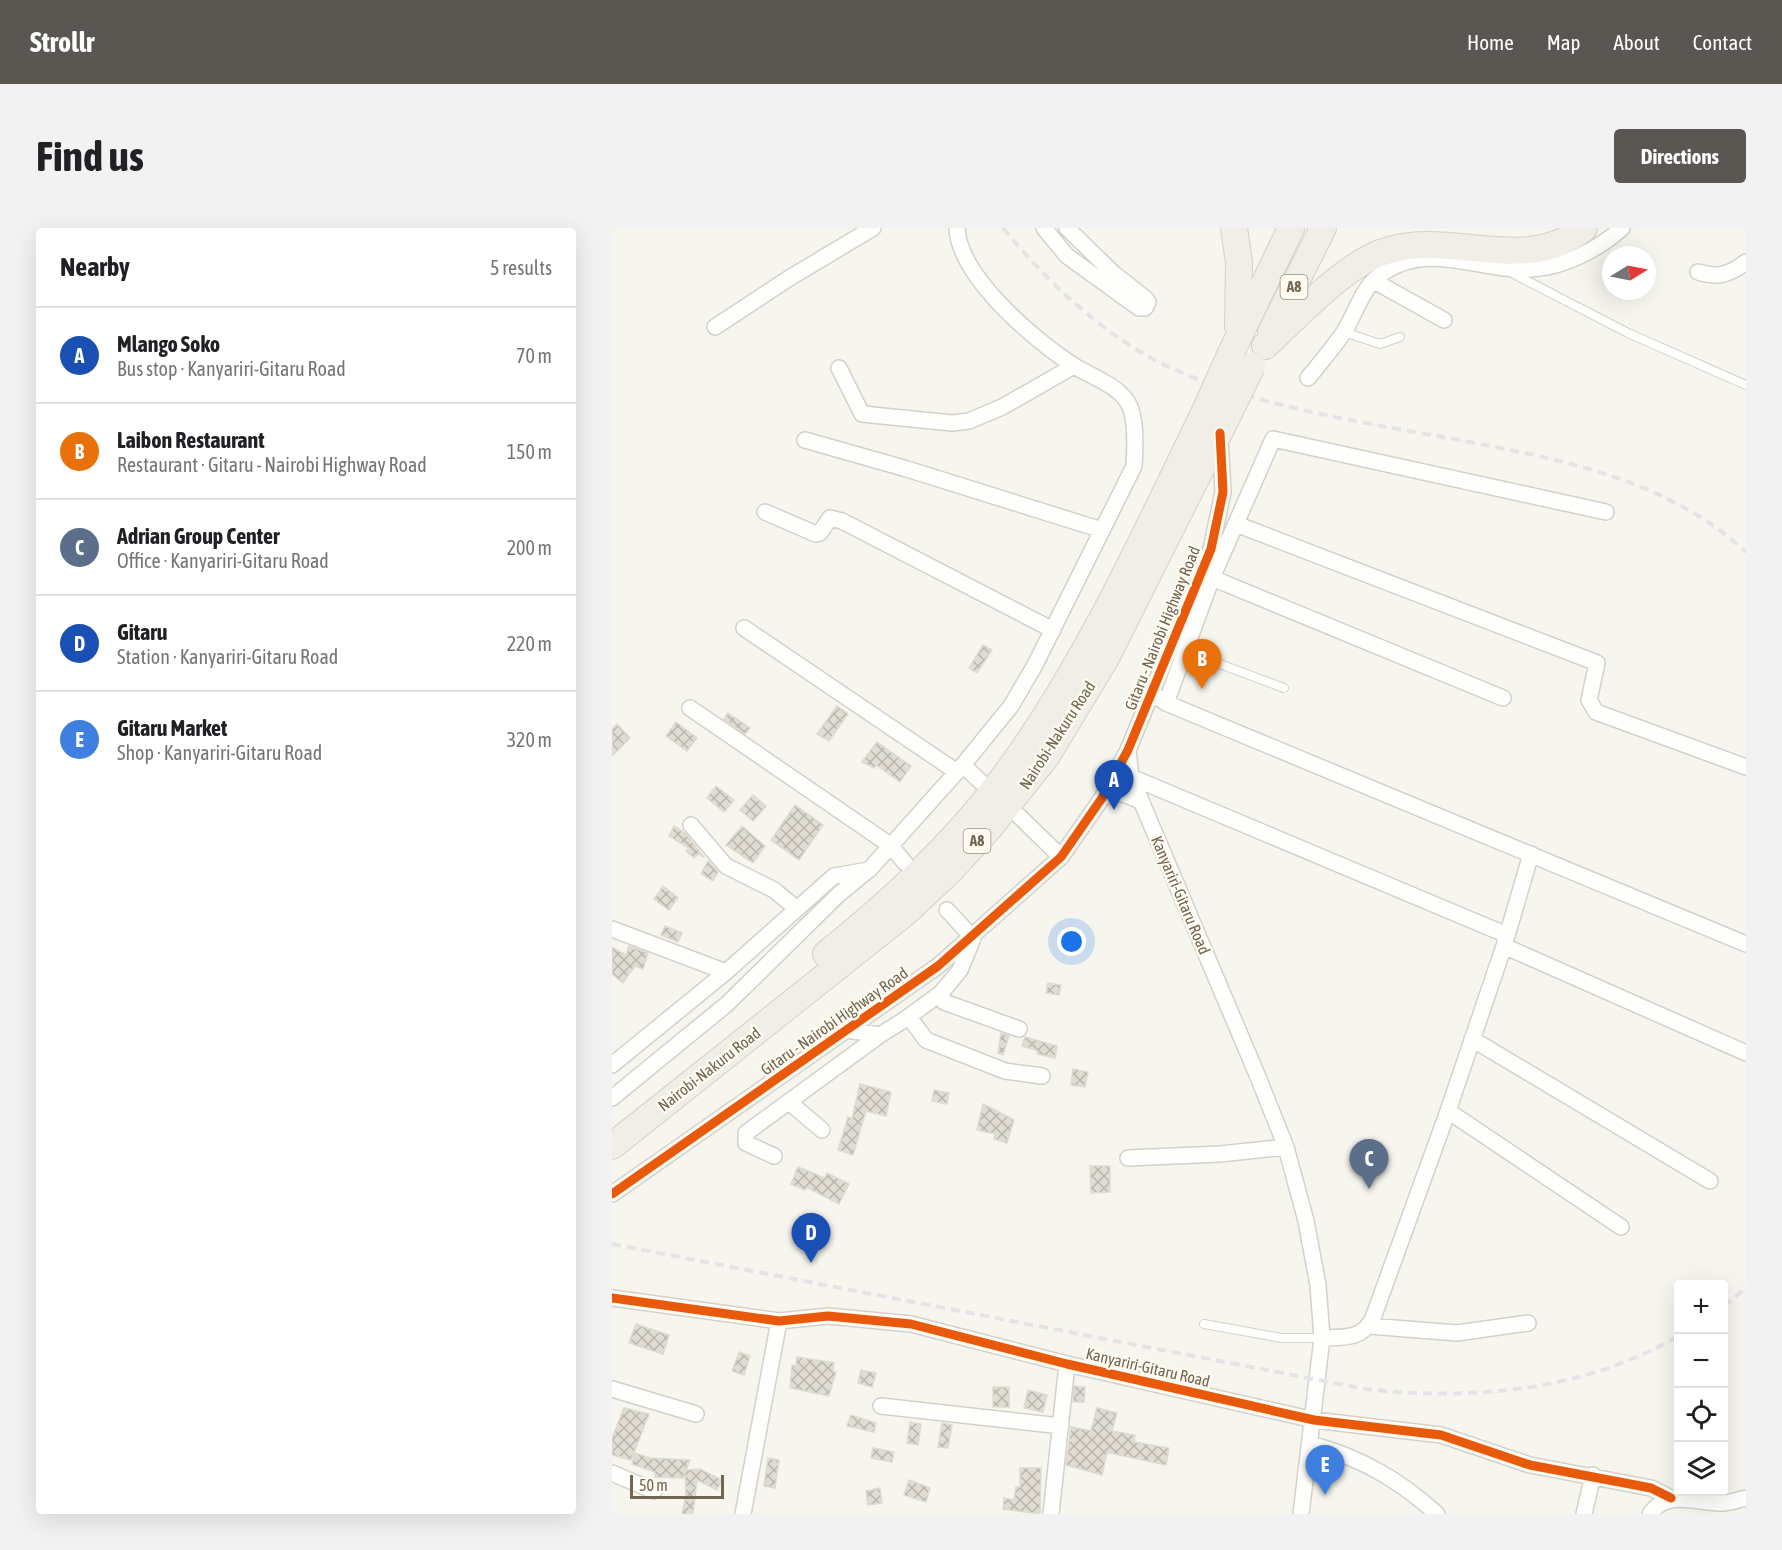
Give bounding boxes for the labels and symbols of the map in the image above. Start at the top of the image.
north arrow [1602,246,1656,300]
road number: A8 [1280,275,1308,299]
street label: Gitaru - Nairobi Highway Road [1121,543,1204,713]
pin: B [1182,640,1222,689]
street label: Nairobi-Nakuru Road [1015,678,1099,792]
pin: A [1094,760,1134,810]
road number: A8 [964,829,990,853]
street label: Kanyariri-Gitaru Road [1147,833,1214,957]
your location [1057,927,1086,956]
street label: Gitaru - Nairobi Highway Road [757,963,911,1079]
street label: Nairobi-Nakuru Road [654,1023,764,1115]
pin: C [1350,1140,1389,1189]
pin: D [792,1214,830,1263]
street label: Kanyariri-Gitaru Road [1084,1344,1212,1391]
pin: E [1306,1446,1344,1495]
scale bar [630,1472,724,1500]

